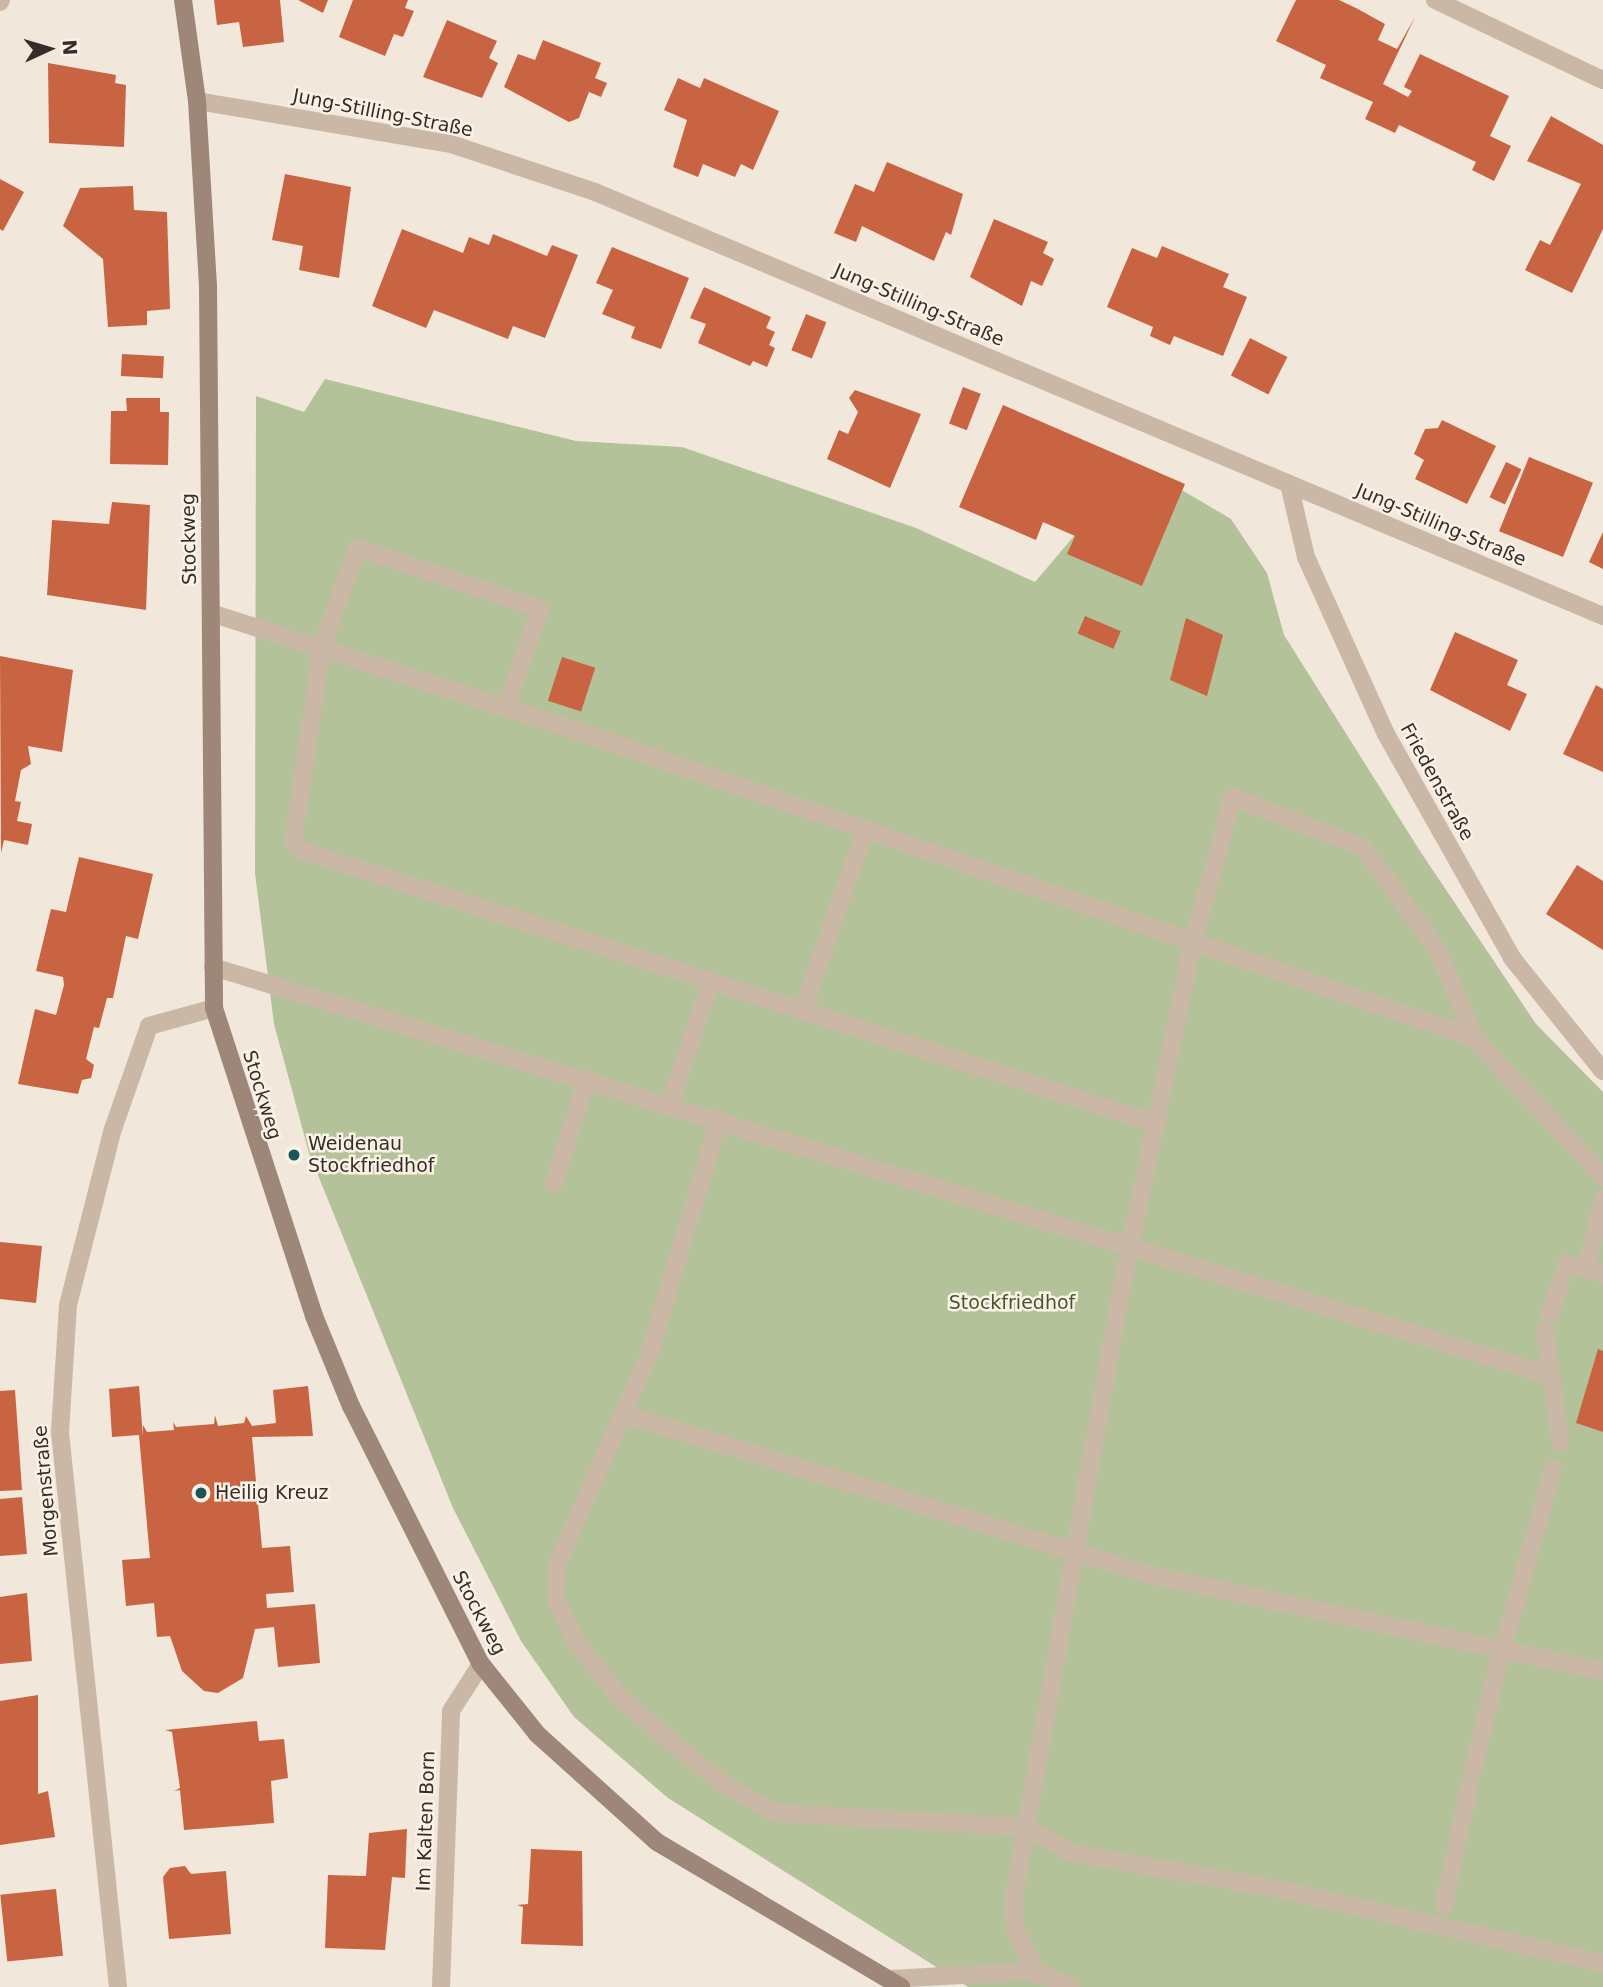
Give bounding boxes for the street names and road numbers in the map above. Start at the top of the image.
street label: Jung-Stilling-Straße [291,84,475,142]
street label: Jung-Stilling-Straße [830,259,1008,351]
street label: Jung-Stilling-Straße [1352,479,1530,571]
street label: Stockweg [177,493,201,585]
street label: Friedenstraße [1395,719,1479,845]
street label: Stockweg [238,1048,286,1142]
street label: Morgenstraße [29,1424,63,1558]
street label: Stockweg [447,1567,511,1659]
street label: Im Kalten Born [412,1750,440,1892]

